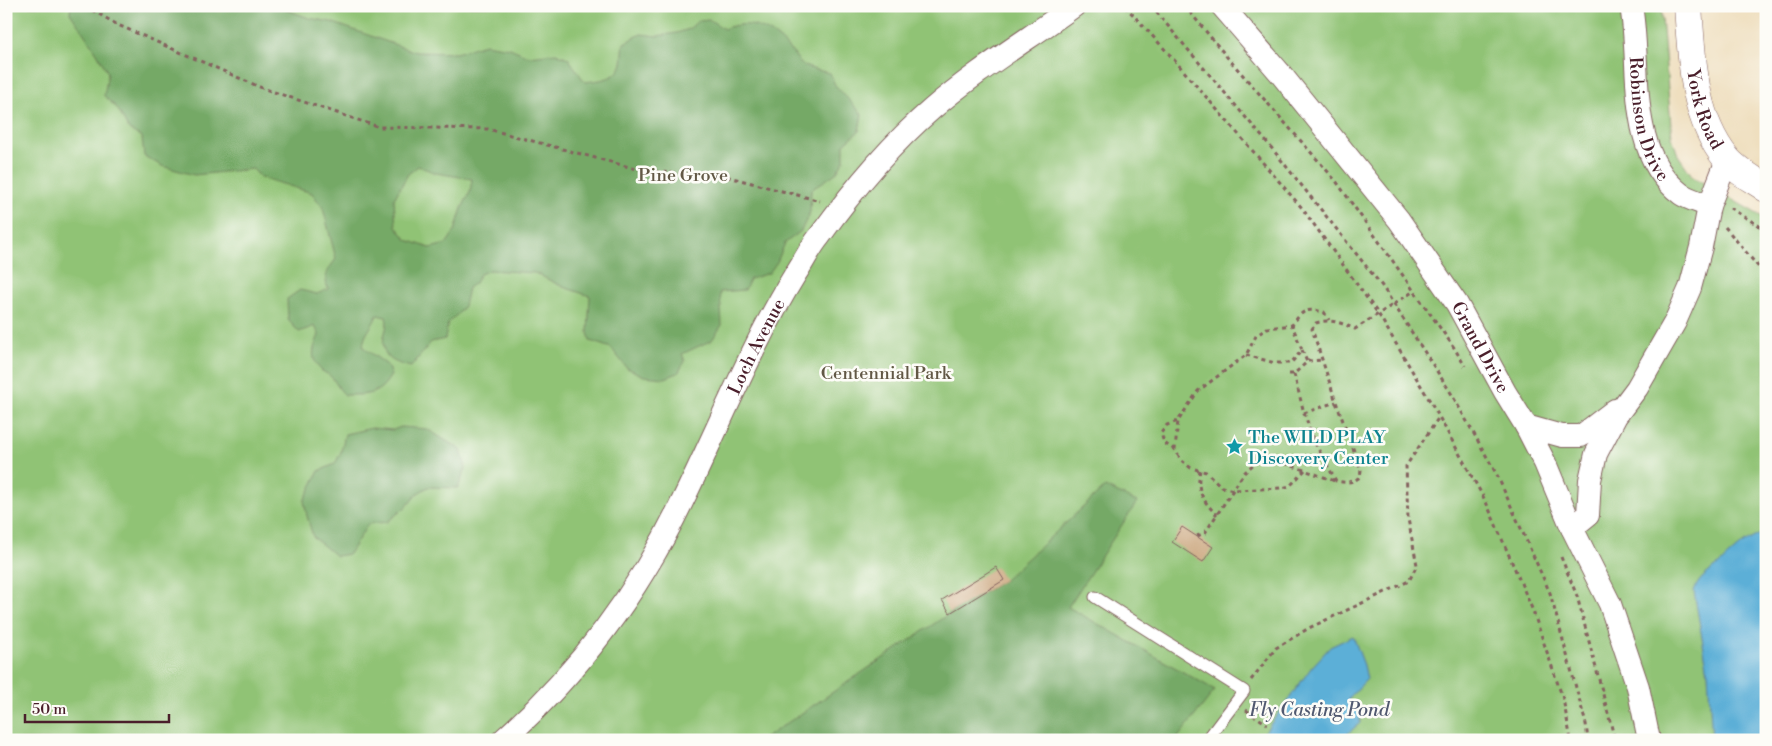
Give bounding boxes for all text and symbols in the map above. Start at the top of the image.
street label: Robinson Drive [1624,56,1674,186]
street label: York Road [1681,67,1728,154]
park label: Pine Grove [638,164,728,187]
street label: Loch Avenue [723,295,791,399]
street label: Grand Drive [1446,298,1514,397]
park label: Centennial Park [821,362,953,385]
place label: The WILD PLAY Discovery Center [1248,426,1389,470]
place icon: The WILD PLAY Discovery Center [1224,437,1244,457]
scale bar [25,691,169,723]
water label: Fly Casting Pond [1249,698,1391,722]
text: 50 m [32,700,66,719]

